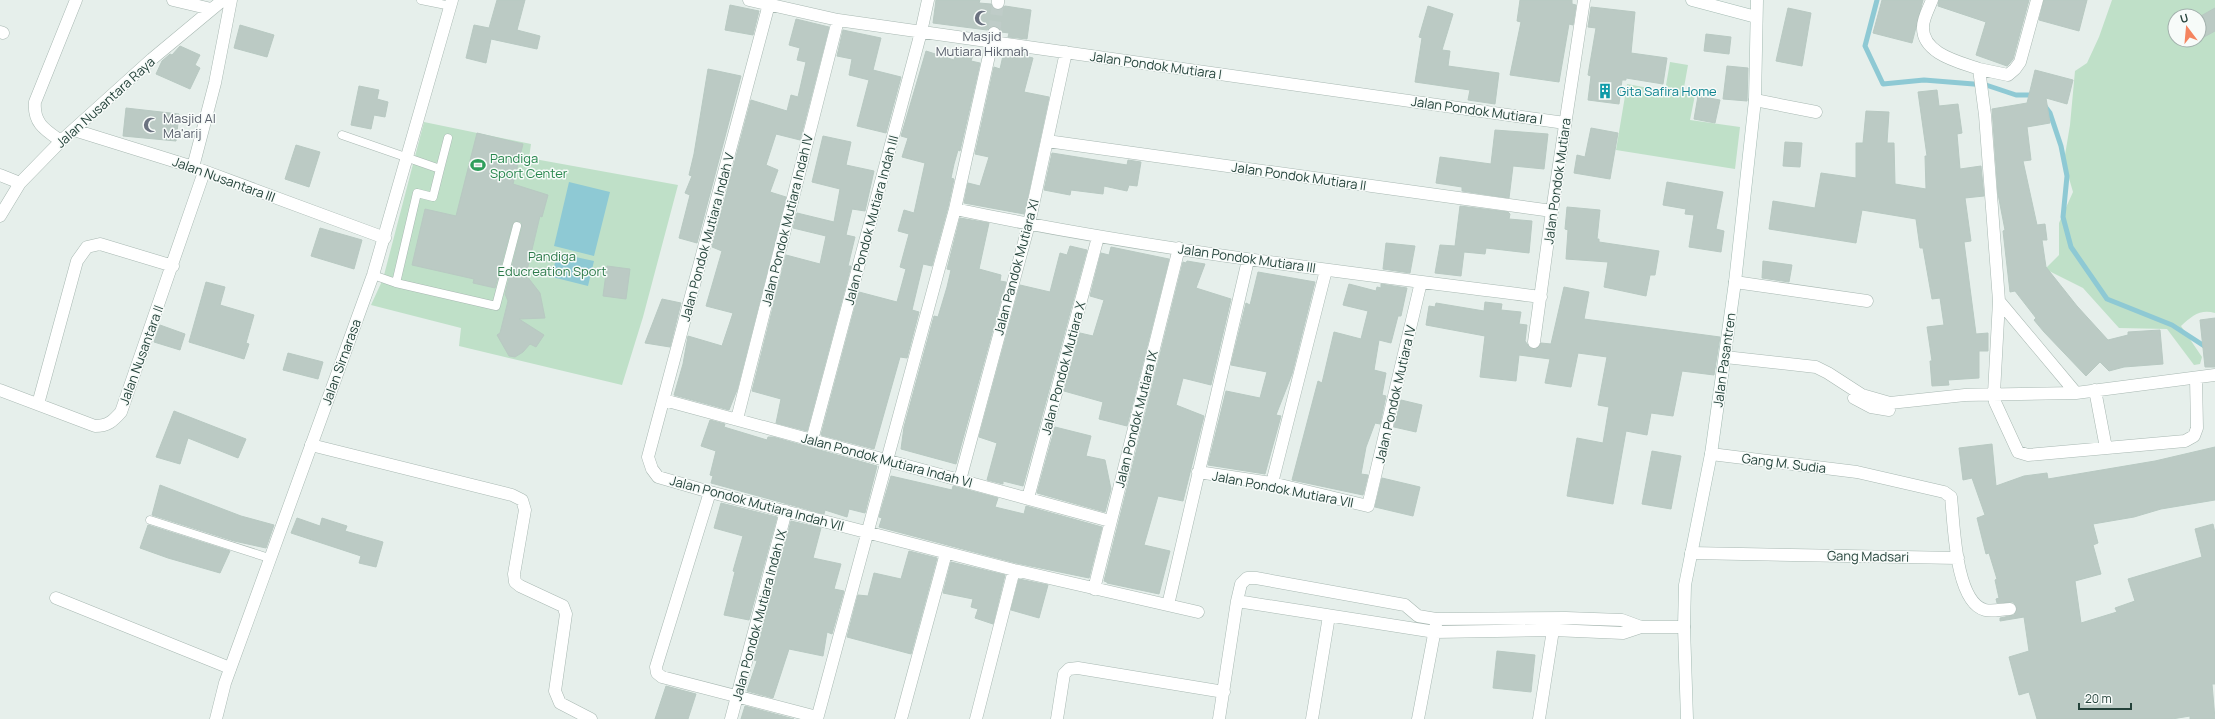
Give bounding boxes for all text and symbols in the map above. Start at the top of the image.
north arrow [2167,8,2207,48]
mosque icon: Masjid Mutiara Hikmah [973,9,991,27]
text: U [2178,10,2190,26]
place label: Masjid Mutiara Hikmah [936,27,1028,60]
street label: Jalan Pondok Mutiara I [1089,47,1223,83]
street label: Jalan Nusantara Raya [52,53,158,151]
building icon: Gita Safira Home [1596,82,1614,100]
place label: Gita Safira Home [1617,82,1717,100]
street label: Jalan Pondok Mutiara I [1410,92,1544,128]
place label: Masjid Al Ma'arij [163,109,216,142]
mosque icon: Masjid Al Ma'arij [142,116,160,134]
street label: Jalan Pondok Mutiara [1539,117,1575,245]
street label: Jalan Pondok Mutiara Indah IV [757,132,817,308]
street label: Jalan Pondok Mutiara Indah III [840,133,902,307]
place label: Pandiga Sport Center [490,149,568,182]
street label: Jalan Pondok Mutiara Indah V [676,151,738,323]
street label: Jalan Nusantara III [170,152,278,206]
sports icon: Pandiga Sport Center [469,156,487,174]
street label: Jalan Pondok Mutiara II [1230,158,1368,194]
street label: Jalan Pandok Mutiara XI [989,197,1043,337]
street label: Jalan Pondok Mutiara III [1177,239,1317,277]
park label: Pandiga Educreation Sport [498,247,606,280]
street label: Jalan Pondok Mutiara X [1036,299,1090,437]
street label: Jalan Nusantara II [115,303,167,407]
street label: Jalan Pasantren [1708,312,1740,408]
street label: Jalan Sirnarasa [317,317,365,407]
street label: Jalan Pondok Mutiara IV [1370,323,1420,465]
street label: Jalan Pondok Mutiara IX [1110,348,1162,489]
street label: Jalan Pondok Mutiara Indah VI [799,428,975,492]
street label: Gang M. Sudia [1741,449,1827,477]
street label: Jalan Pondok Mutiara VII [1211,466,1355,512]
street label: Jalan Pondok Mutiara Indah VII [668,471,846,535]
street label: Jalan Pondok Mutiara Indah IX [727,527,791,703]
street label: Gang Madsari [1827,546,1909,566]
scale bar [2079,685,2131,711]
text: 20 m [2085,690,2112,707]

